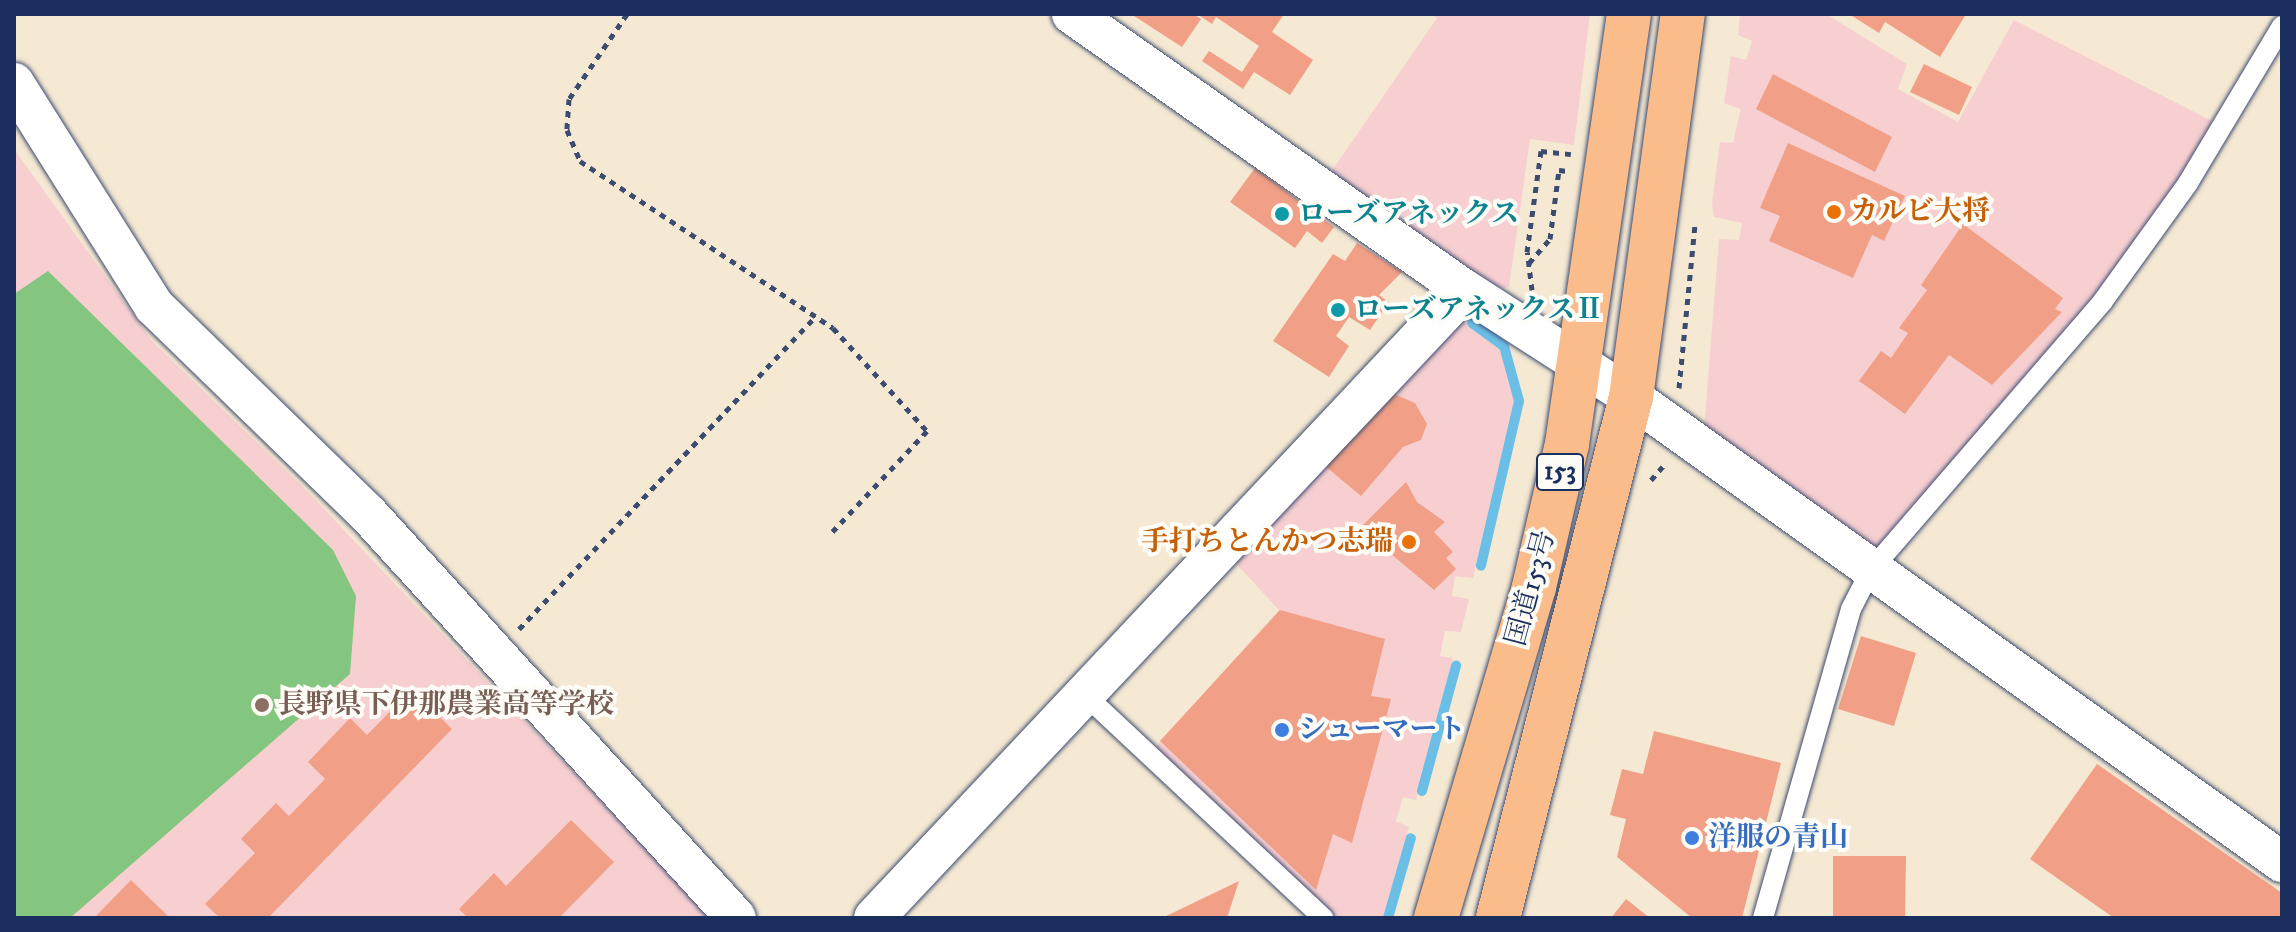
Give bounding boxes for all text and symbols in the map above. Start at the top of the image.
place label: カルビ大将 [1850,195,1990,229]
place label: ローズアネックス [1298,197,1522,231]
marker: カルビ大将 [1825,203,1843,221]
marker: ローズアネックス [1273,205,1291,223]
place label: ローズアネックスⅡ [1354,293,1606,327]
marker: ローズアネックスⅡ [1329,301,1347,319]
road number: 153 [1534,450,1586,494]
place label: 手打ちとんかつ志瑞 [1141,525,1393,559]
street label: 国道153号 [1499,526,1563,650]
marker: 手打ちとんかつ志瑞 [1400,533,1418,551]
place label: 長野県下伊那農業高等学校 [278,688,614,722]
marker: 長野県下伊那農業高等学校 [253,696,271,714]
place label: シューマート [1298,713,1466,747]
marker: シューマート [1273,721,1291,739]
place label: 洋服の青山 [1708,821,1848,855]
marker: 洋服の青山 [1683,829,1701,847]

